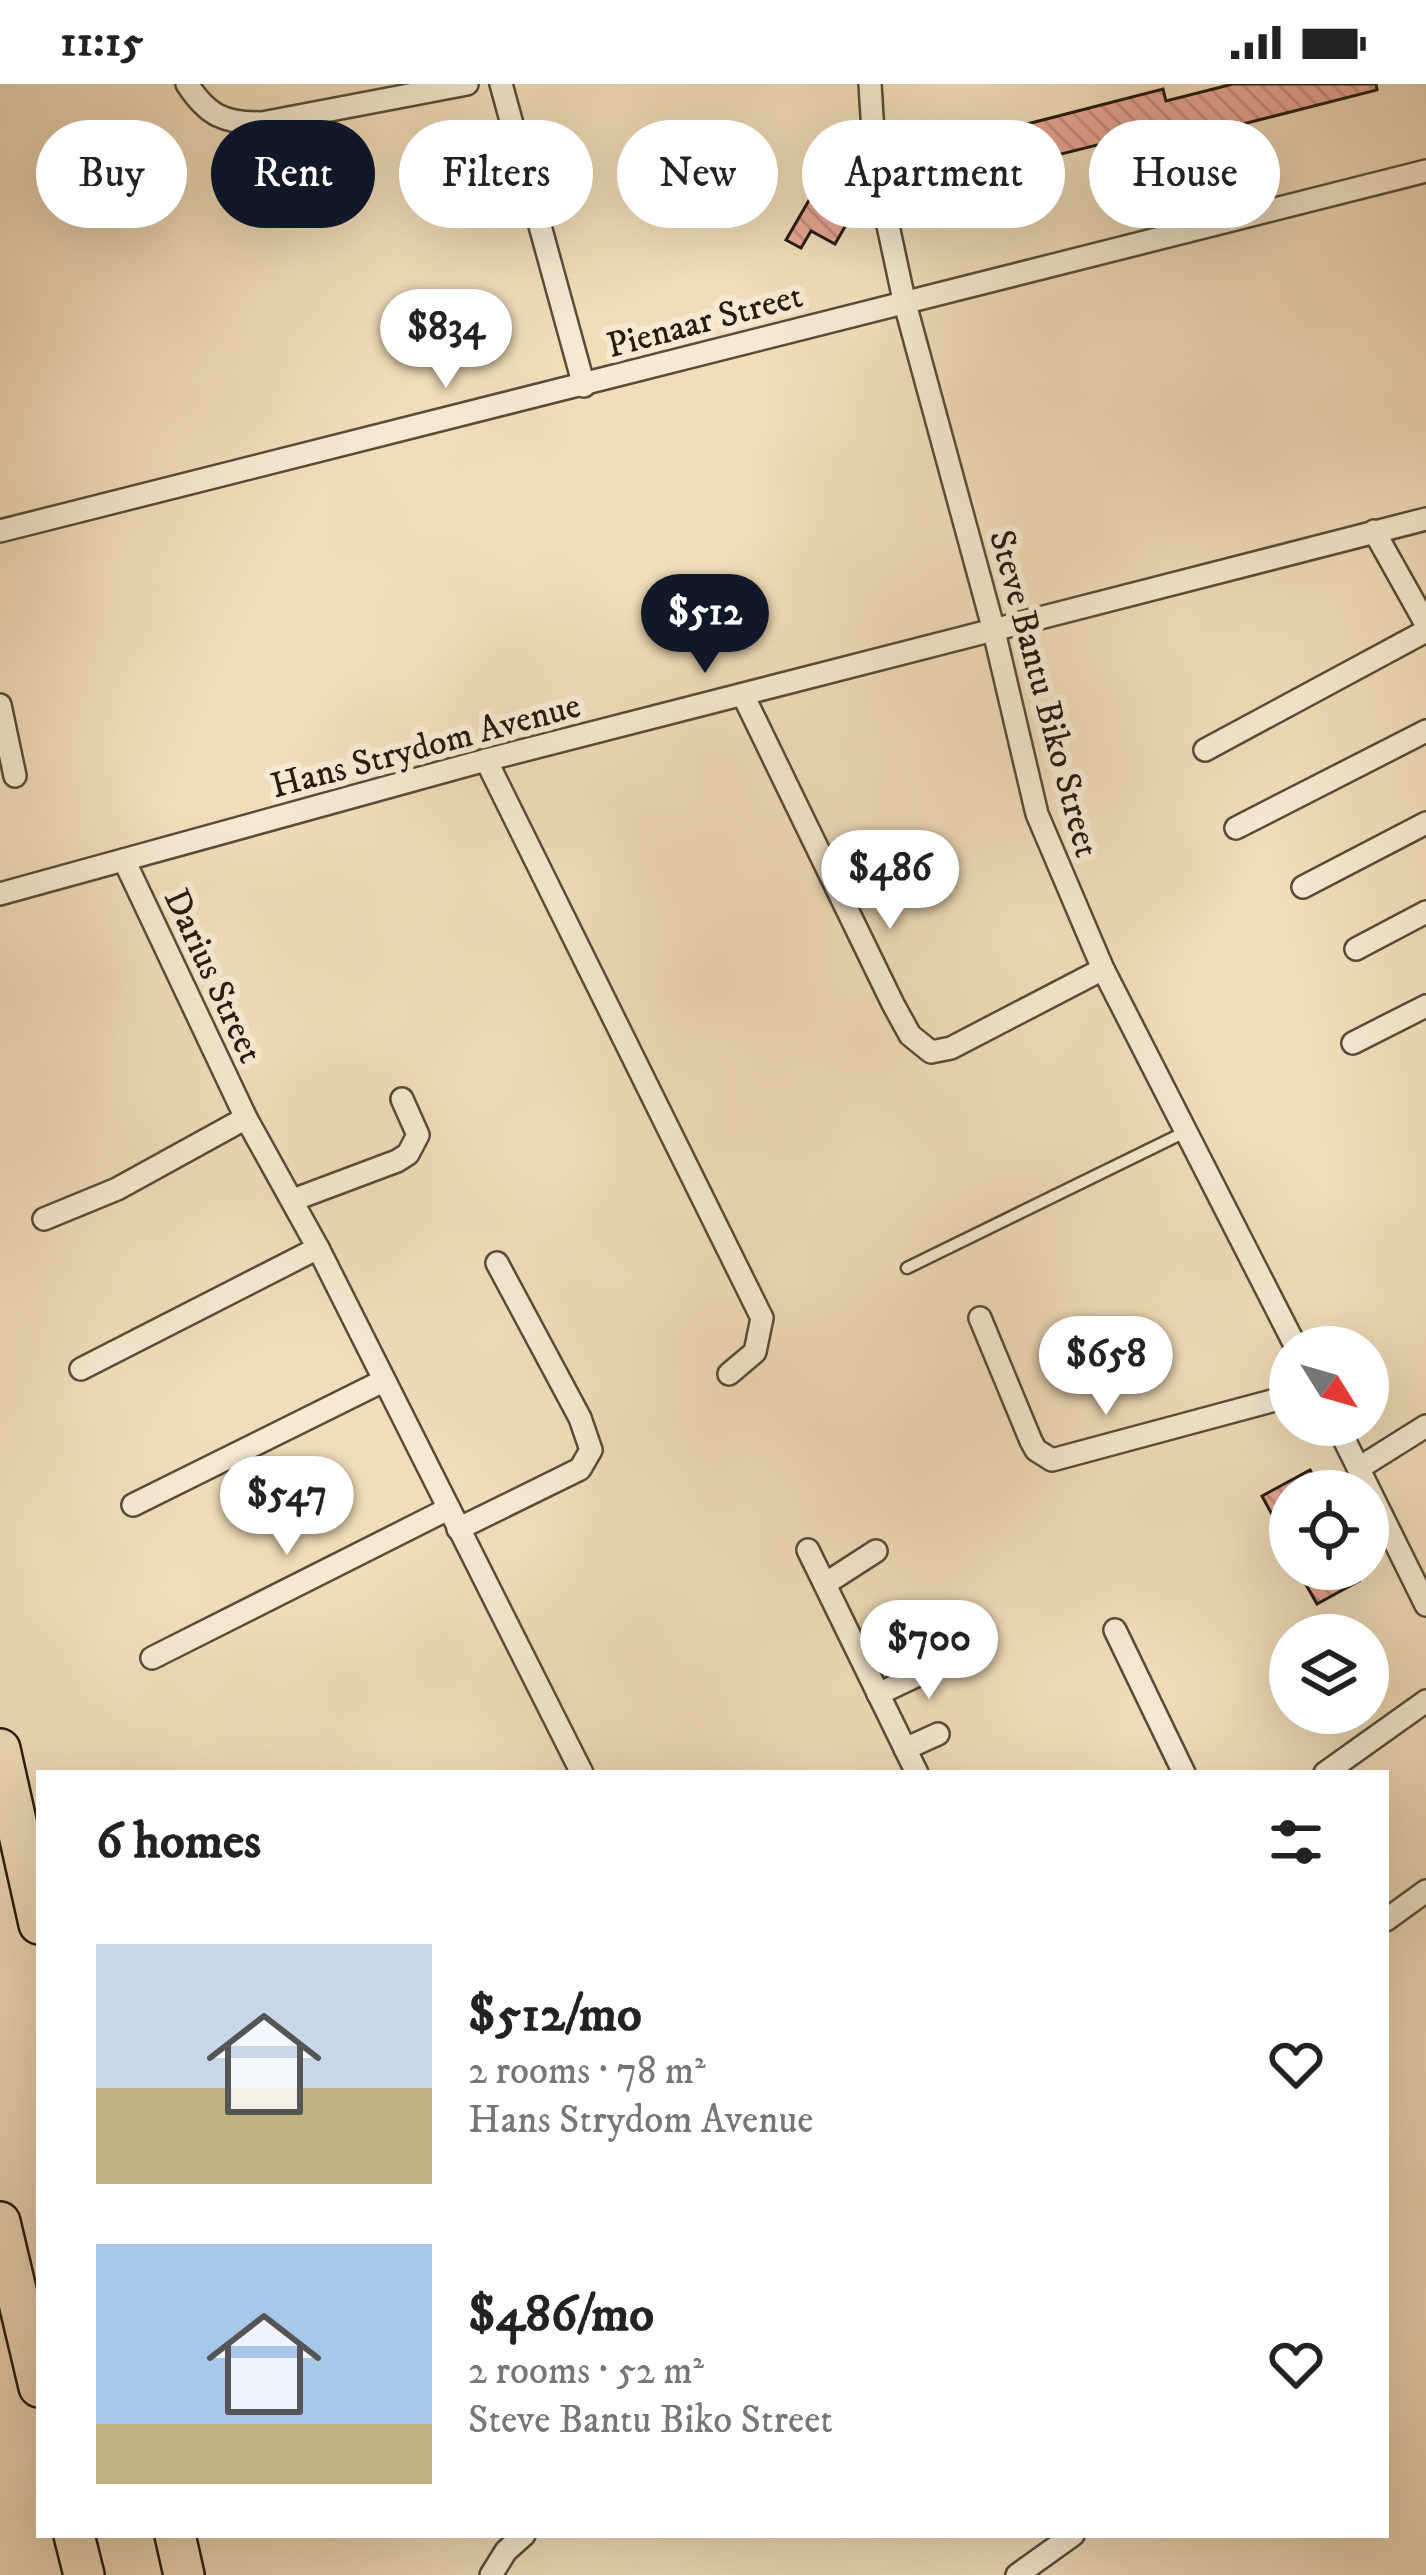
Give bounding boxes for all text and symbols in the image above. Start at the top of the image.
text: 11:15 [60,14,143,70]
chip: Buy [36,120,187,228]
chip: Rent [211,120,375,228]
chip: Filters [399,120,593,228]
chip: New [617,120,778,228]
chip: Apartment [802,120,1065,228]
chip: House [1089,120,1280,228]
street label: Pienaar Street [602,274,807,369]
pin: $834 [375,289,517,391]
text: $834 [407,303,485,352]
street label: Steve Bantu Biko Street [978,525,1109,862]
pin: $512 [634,574,776,676]
text: $512 [668,588,742,637]
street label: Hans Strydom Avenue [266,683,585,809]
pin: $486 [819,830,961,932]
text: $486 [848,844,932,893]
street label: Darius Street [153,882,273,1070]
pin: $658 [1035,1316,1177,1418]
north arrow [1269,1326,1389,1446]
map controls [1269,1326,1389,1734]
text: $658 [1066,1330,1146,1379]
pin: $547 [216,1456,358,1558]
text: $547 [247,1470,327,1519]
button: locate [1269,1470,1389,1590]
pin: $700 [858,1600,1000,1702]
text: $700 [887,1614,971,1663]
button: layers [1269,1614,1389,1734]
icon: filters [1263,1809,1329,1875]
text: 6 homes [96,1810,261,1874]
text: $512/mo [468,1983,642,2047]
icon: home [192,1992,336,2136]
icon: heart [1263,2031,1329,2097]
text: 2 rooms · 78 m² [468,2047,706,2096]
text: Hans Strydom Avenue [468,2096,813,2145]
text: $486/mo [468,2283,654,2347]
icon: home [192,2292,336,2436]
icon: heart [1263,2331,1329,2397]
text: 2 rooms · 52 m² [468,2347,704,2396]
text: Steve Bantu Biko Street [468,2396,833,2445]

